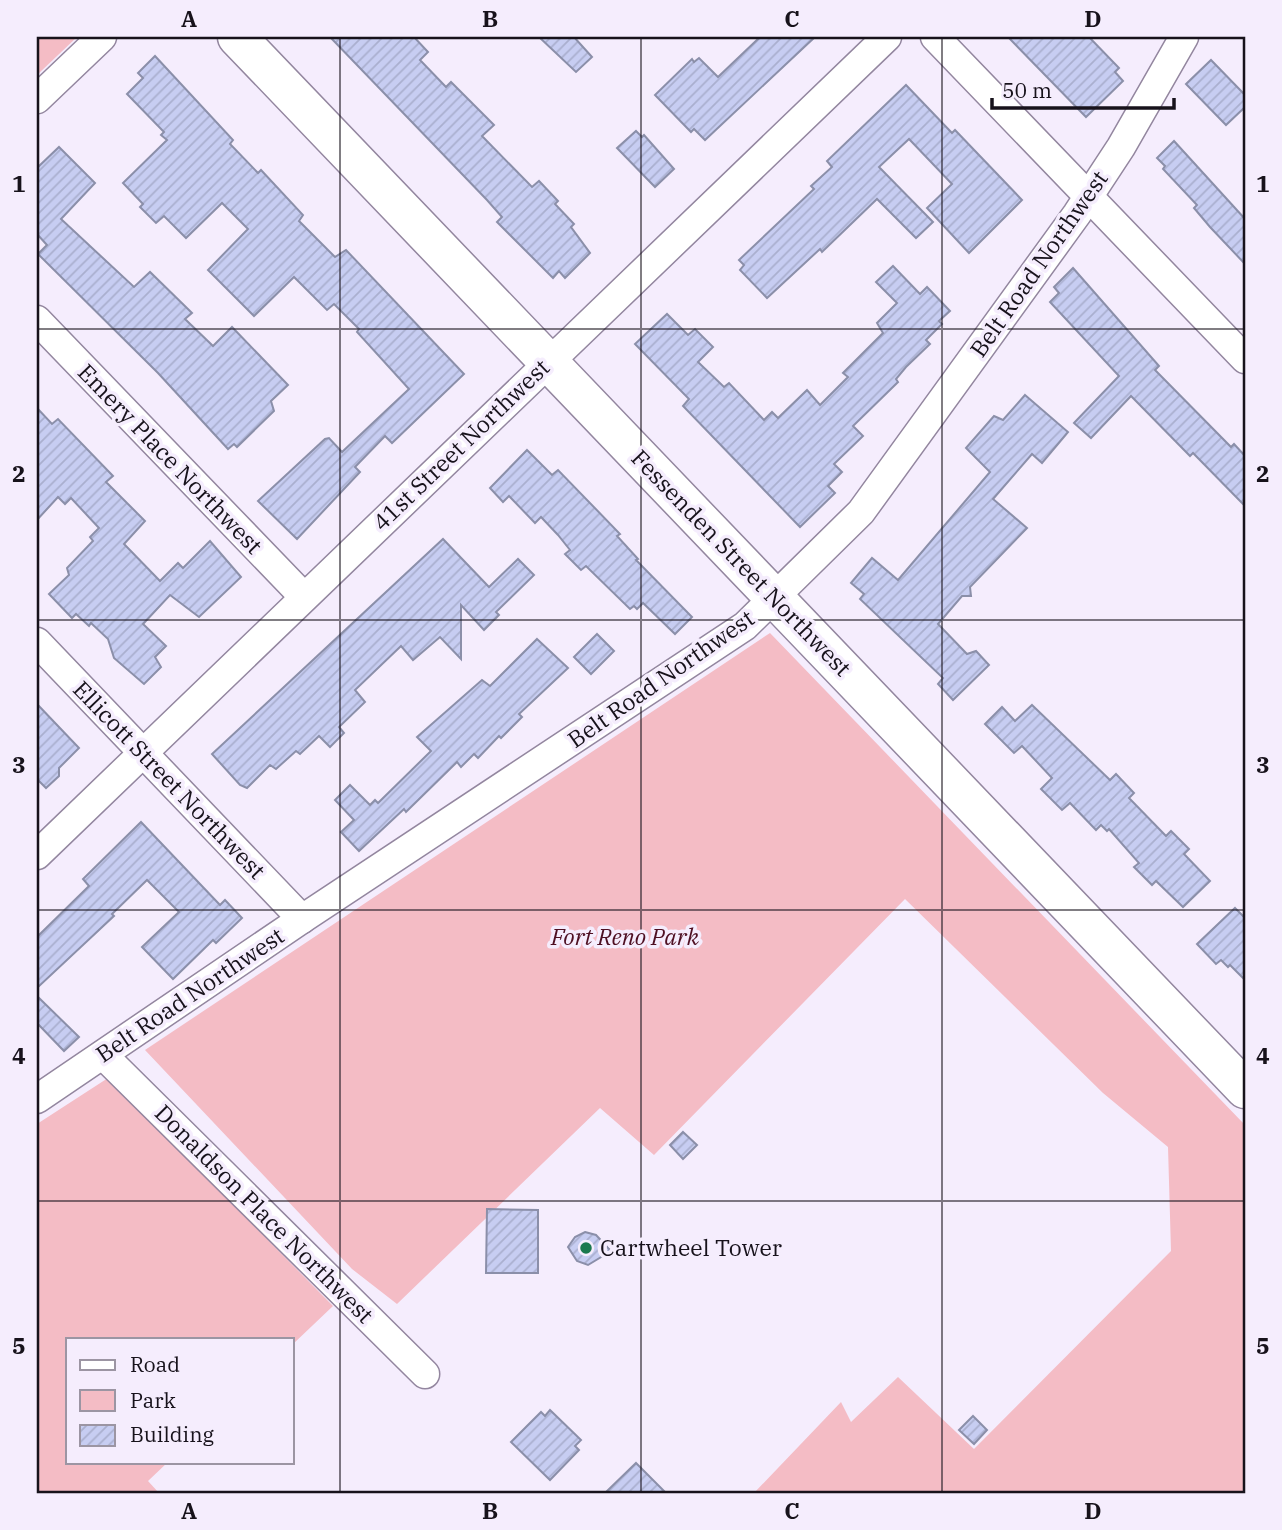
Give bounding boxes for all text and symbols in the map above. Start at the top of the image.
text: A [181,3,197,33]
text: B [482,3,498,33]
text: C [784,3,800,33]
text: D [1084,3,1102,33]
scale bar [992,66,1174,110]
text: 50 m [1002,76,1052,104]
street label: Belt Road Northwest [963,164,1114,363]
text: 1 [12,168,26,198]
text: 1 [1256,168,1270,198]
street label: 41st Street Northwest [365,352,555,537]
street label: Emery Place Northwest [72,357,269,560]
street label: Fessenden Street Northwest [625,443,858,682]
text: 2 [12,458,26,488]
text: 2 [1256,458,1270,488]
street label: Belt Road Northwest [561,603,760,754]
street label: Ellicott Street Northwest [67,674,272,885]
text: 3 [12,749,26,779]
text: 3 [1256,749,1270,779]
street label: Belt Road Northwest [89,920,289,1068]
park label: Fort Reno Park [550,921,700,951]
text: 4 [12,1040,26,1070]
text: 4 [1256,1040,1270,1070]
street label: Donaldson Place Northwest [149,1098,380,1329]
place label: Cartwheel Tower [600,1232,782,1262]
marker: Cartwheel Tower [578,1240,594,1256]
text: 5 [12,1330,26,1360]
text: 5 [1256,1330,1270,1360]
legend [66,1338,294,1464]
text: Road [130,1350,180,1378]
text: Park [130,1386,177,1414]
text: Building [130,1420,215,1448]
text: A [181,1495,197,1525]
text: B [482,1495,498,1525]
text: C [784,1495,800,1525]
text: D [1084,1495,1102,1525]

